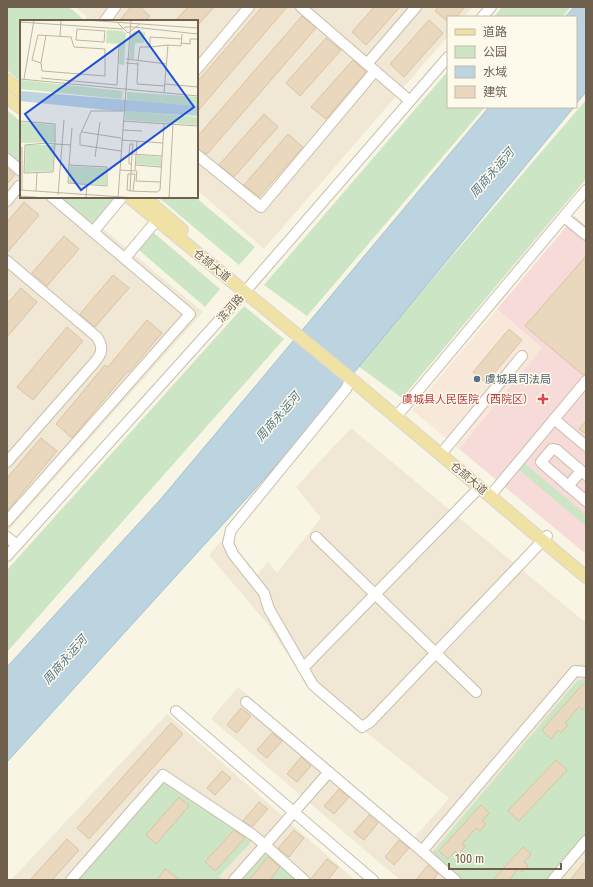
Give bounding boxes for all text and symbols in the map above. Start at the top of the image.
legend [447,16,577,108]
inset map [20,20,198,198]
text: 道路 [483,25,507,39]
text: 公园 [483,45,507,59]
text: 水域 [483,65,507,79]
text: 建筑 [483,85,507,99]
water label: 周商永运河 [467,144,518,200]
street label: 仓颉大道 [190,246,233,284]
street label: 滨河路 [215,292,246,325]
place label: 虞城县司法局 [485,373,551,386]
marker: 虞城县司法局 [472,374,482,384]
water label: 周商永运河 [253,388,304,444]
place label: 虞城县人民医院（西院区） [402,393,534,406]
marker: 虞城县人民医院（西院区） [537,393,549,405]
street label: 仓颉大道 [448,459,490,498]
water label: 周商永运河 [40,631,91,687]
scale bar [449,845,561,871]
text: 100 m [455,852,484,866]

